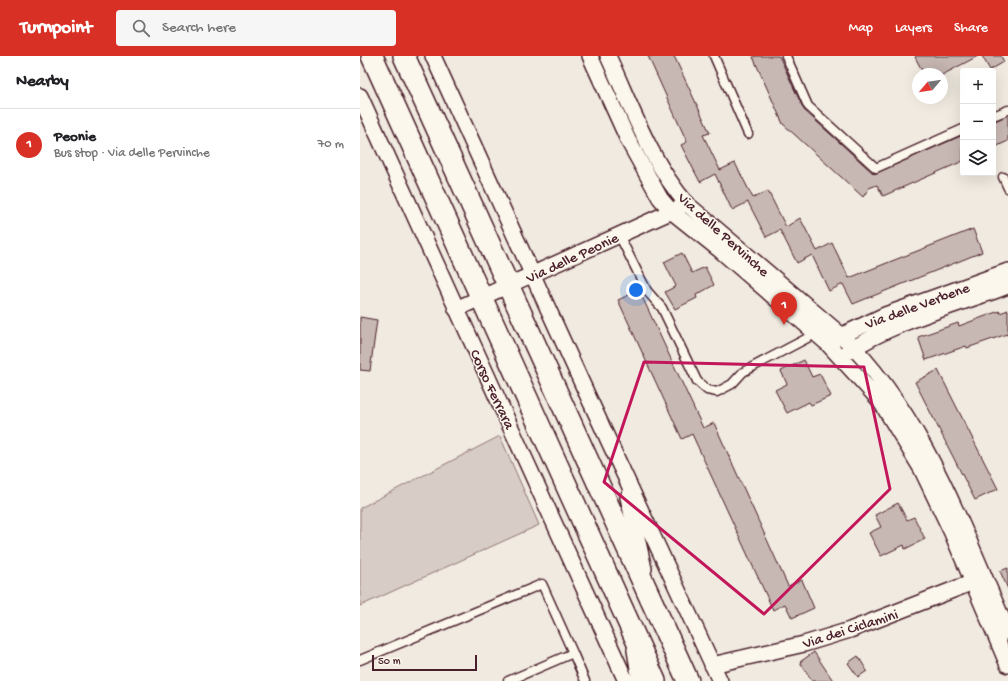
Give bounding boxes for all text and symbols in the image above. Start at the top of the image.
search box [116,10,396,46]
text: Turnpoint [20,17,92,40]
icon: search [130,17,152,39]
text: Search here [162,19,236,37]
text: Map [849,20,873,37]
text: Layers [895,20,932,37]
text: Share [954,20,988,37]
north arrow [912,68,948,104]
map controls [960,68,996,176]
button: + [960,68,996,104]
text: Nearby [16,72,69,92]
button: − [960,104,996,140]
text: Peonie [54,128,96,146]
text: 1 [26,137,32,152]
text: 70 m [318,137,344,152]
button: layers [960,140,996,176]
text: Bus stop · Via delle Pervinche [54,146,210,161]
street label: Via delle Pervinche [672,189,772,282]
street label: Via delle Peonie [523,229,622,288]
your location [626,280,646,300]
street label: Via delle Verbene [862,280,973,334]
pin: 1 [771,292,797,325]
street label: Corso Ferrara [465,347,518,433]
street label: Via dei Ciclamini [800,606,901,654]
scale bar [372,653,477,672]
text: 50 m [378,656,400,668]

